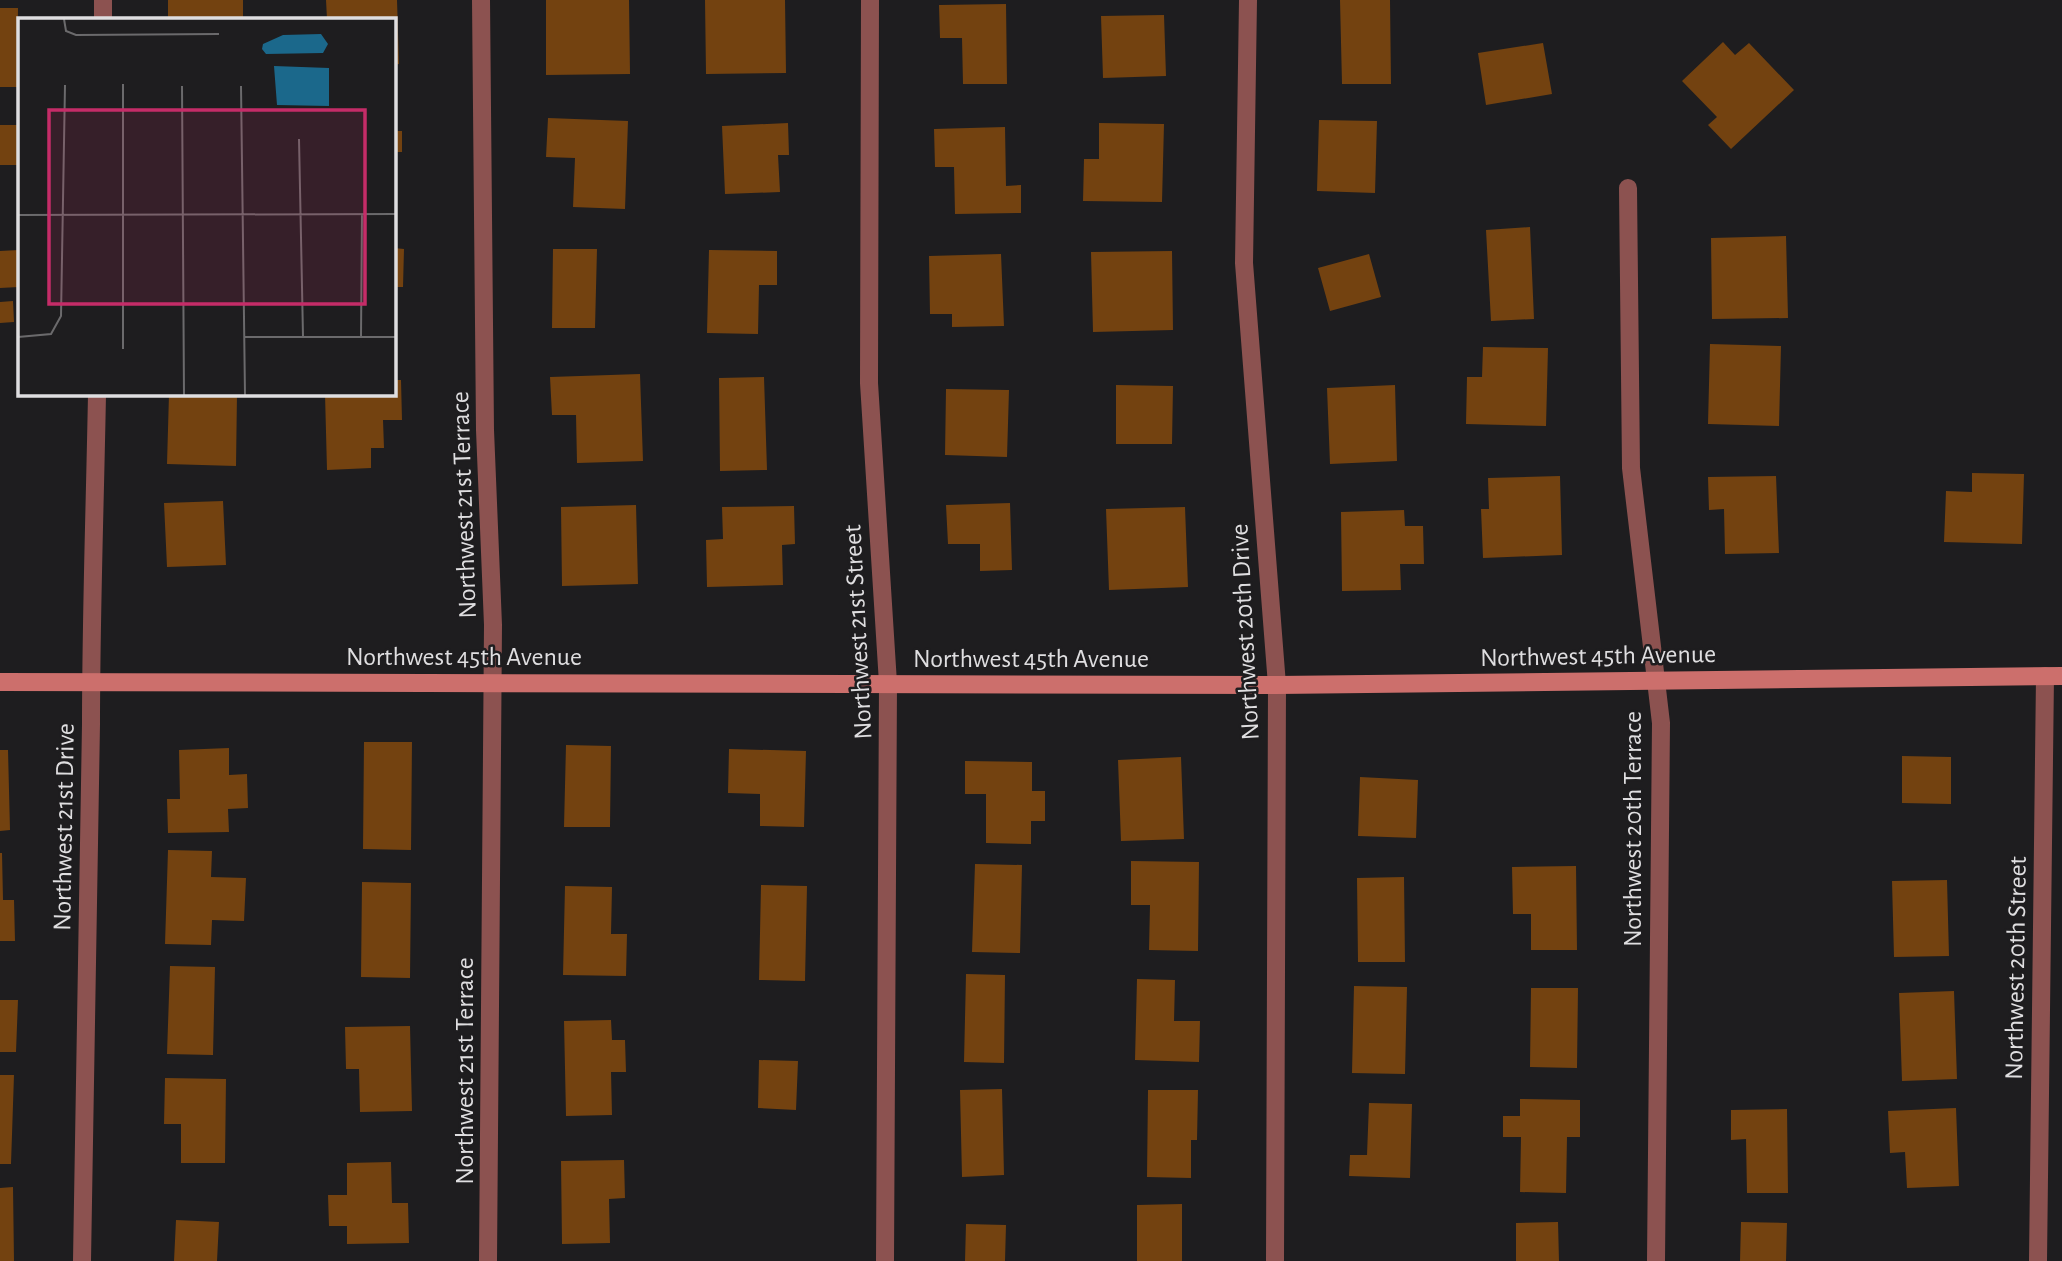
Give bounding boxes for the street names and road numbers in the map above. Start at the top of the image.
street label: Northwest 21st Terrace [447,391,481,619]
street label: Northwest 20th Drive [1226,523,1264,741]
street label: Northwest 21st Street [839,524,877,740]
street label: Northwest 45th Avenue [1480,641,1716,671]
street label: Northwest 45th Avenue [346,644,582,670]
street label: Northwest 45th Avenue [913,646,1149,672]
street label: Northwest 20th Terrace [1620,711,1646,947]
street label: Northwest 21st Drive [49,723,79,931]
street label: Northwest 20th Street [2001,856,2031,1080]
street label: Northwest 21st Terrace [452,957,478,1185]

